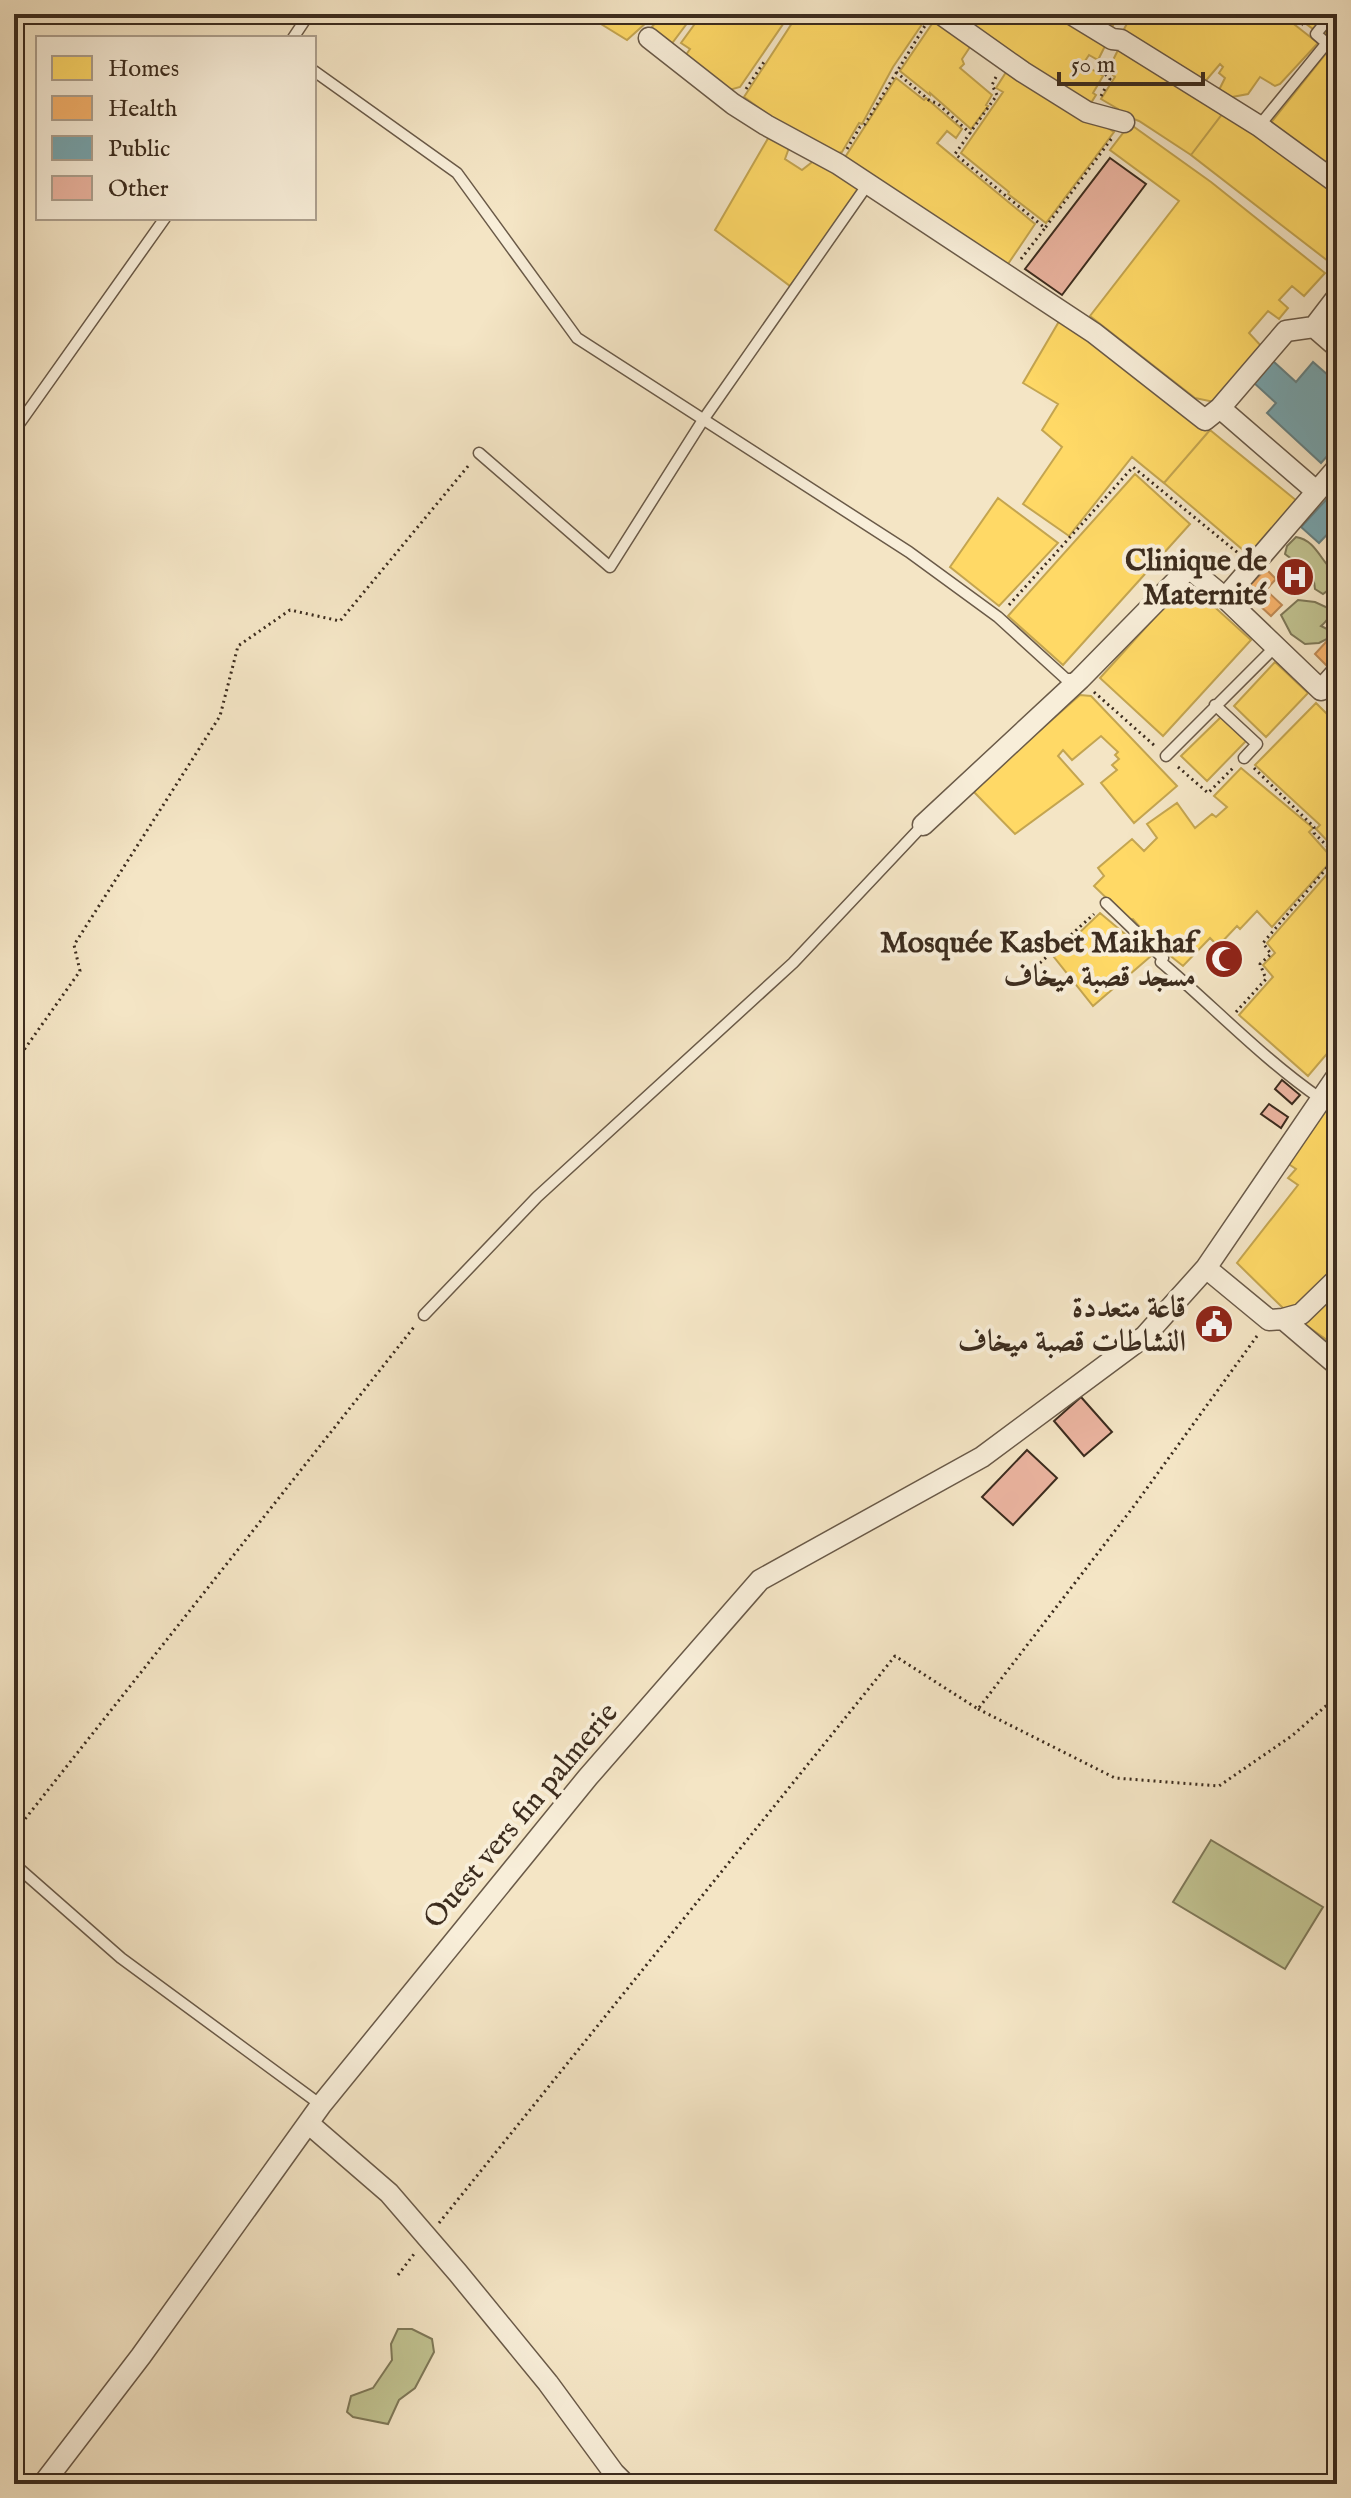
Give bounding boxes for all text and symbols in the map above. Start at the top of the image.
legend [36,36,316,220]
scale bar [1059,36,1203,86]
text: 50 m [1071,50,1115,81]
text: Homes [108,54,179,85]
text: Health [108,94,177,125]
text: Public [108,134,170,165]
text: Other [108,174,169,205]
place label: Clinique de Maternité [1125,543,1267,615]
hospital icon: Clinique de Maternité [1274,556,1316,598]
place label: Mosquée Kasbet Maikhaf مسجد قصبة ميخاف [880,925,1201,997]
mosque icon: Mosquée Kasbet Maikhaf مسجد قصبة ميخاف [1203,938,1245,980]
place label: قاعة متعددة النشاطات قصبة ميخاف [958,1290,1186,1362]
public building icon: قاعة متعددة النشاطات قصبة ميخاف [1193,1303,1235,1345]
street label: Ouest vers fin palmerie [416,1695,627,1937]

